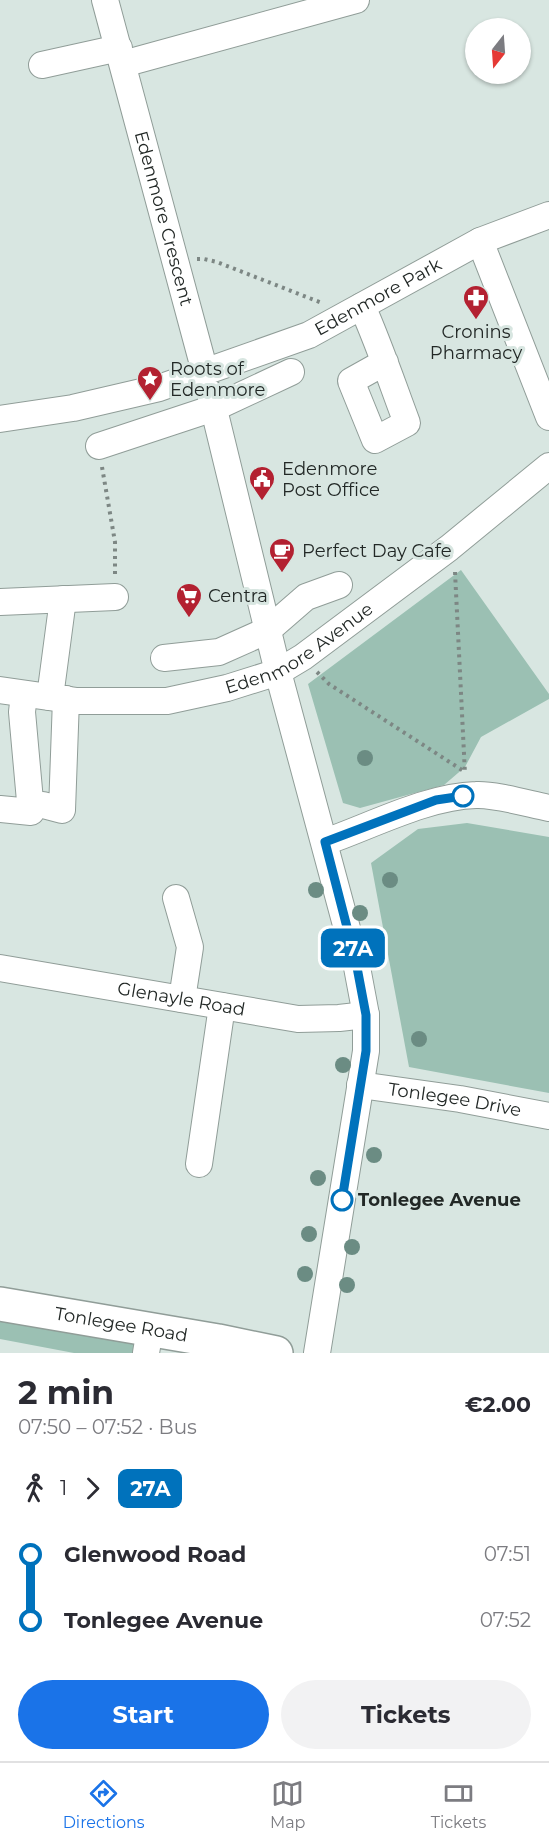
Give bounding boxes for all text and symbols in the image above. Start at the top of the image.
north arrow [465,18,531,84]
map controls [465,18,531,84]
street label: Edenmore Crescent [130,129,198,308]
street label: Edenmore Park [311,253,445,341]
pharmacy icon: Cronins Pharmacy [461,283,491,321]
place label: Cronins Pharmacy [430,321,522,364]
place label: Roots of Edenmore [170,358,266,401]
place icon: Roots of Edenmore [135,364,165,402]
place label: Edenmore Post Office [282,458,380,501]
public building icon: Edenmore Post Office [247,464,277,502]
cafe icon: Perfect Day Cafe [267,536,297,574]
place label: Perfect Day Cafe [302,540,452,562]
supermarket icon: Centra [174,581,204,619]
place label: Centra [208,585,268,607]
street label: Edenmore Avenue [223,598,377,699]
unlabelled marker [452,785,474,807]
line badge: 27A [318,928,388,968]
text: 27A [333,936,373,961]
street label: Glenayle Road [116,977,247,1021]
street label: Tonlegee Drive [387,1078,523,1122]
marker: Tonlegee Avenue [331,1189,353,1211]
place label: Tonlegee Avenue [358,1189,521,1211]
street label: Tonlegee Road [53,1302,189,1347]
text: 2 min [18,1372,114,1412]
text: €2.00 [465,1391,531,1418]
text: 07:50 – 07:52 · Bus [18,1415,197,1439]
icon: walk [18,1472,51,1505]
icon: forward [76,1472,109,1505]
text: 1 [60,1476,67,1500]
text: 27A [130,1476,170,1501]
text: Glenwood Road [64,1541,246,1568]
text: 07:51 [484,1542,531,1566]
text: Tonlegee Avenue [64,1607,263,1634]
text: 07:52 [480,1608,531,1632]
button: Start [18,1680,269,1749]
button: Tickets [281,1680,531,1749]
tab: Directions [63,1777,145,1832]
tab: Map [270,1777,305,1832]
tab: Tickets [431,1777,486,1832]

